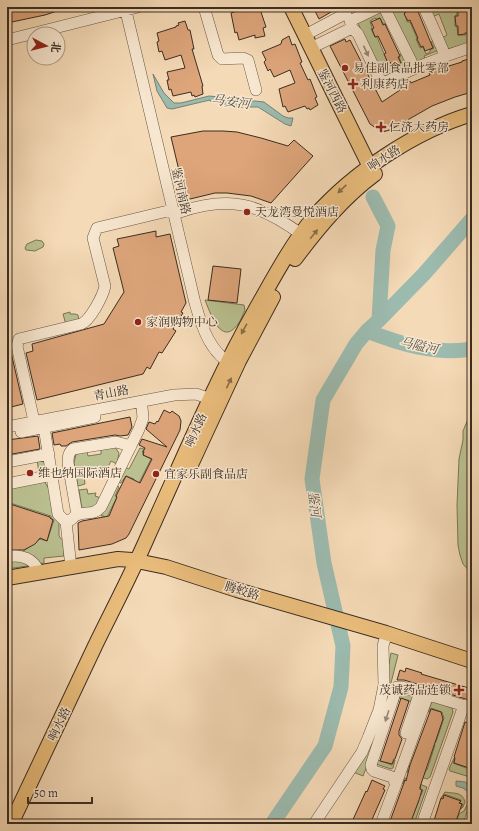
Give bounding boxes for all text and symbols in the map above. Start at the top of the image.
north arrow [26,26,66,66]
text: 北 [47,41,64,54]
one-way arrow [363,46,369,57]
place label: 易佳副食品批零部 [353,60,449,76]
marker: 易佳副食品批零部 [340,63,350,73]
street label: 鉴河西路 [314,66,350,116]
place label: 利康药店 [361,76,409,92]
marker: 利康药店 [348,79,358,89]
water label: 马安河 [211,91,253,113]
place label: 仁济大药房 [389,119,449,135]
marker: 仁济大药房 [376,122,386,132]
street label: 响水路 [365,141,403,175]
street label: 鉴河南路 [168,166,194,216]
one-way arrow [337,184,347,194]
place label: 天龙湾曼悦酒店 [255,204,339,220]
marker: 天龙湾曼悦酒店 [242,207,252,217]
one-way arrow [310,229,319,240]
place label: 家润购物中心 [146,314,218,330]
marker: 家润购物中心 [133,317,143,327]
one-way arrow [241,323,248,335]
water label: 马隘河 [398,333,442,358]
one-way arrow [226,378,232,389]
street label: 青山路 [92,382,130,404]
street label: 响水路 [181,410,211,450]
place label: 维也纳国际酒店 [38,465,122,481]
place label: 宜家乐副食品店 [164,466,248,482]
marker: 维也纳国际酒店 [25,468,35,478]
marker: 宜家乐副食品店 [151,469,161,479]
water label: 鉴河 [304,490,325,520]
street label: 腾蛟路 [222,578,262,604]
place label: 茂诚药品连锁 [379,682,451,698]
marker: 茂诚药品连锁 [454,685,464,695]
street label: 响水路 [44,704,74,744]
one-way arrow [384,710,390,722]
scale bar [28,779,92,805]
text: 50 m [34,785,58,801]

